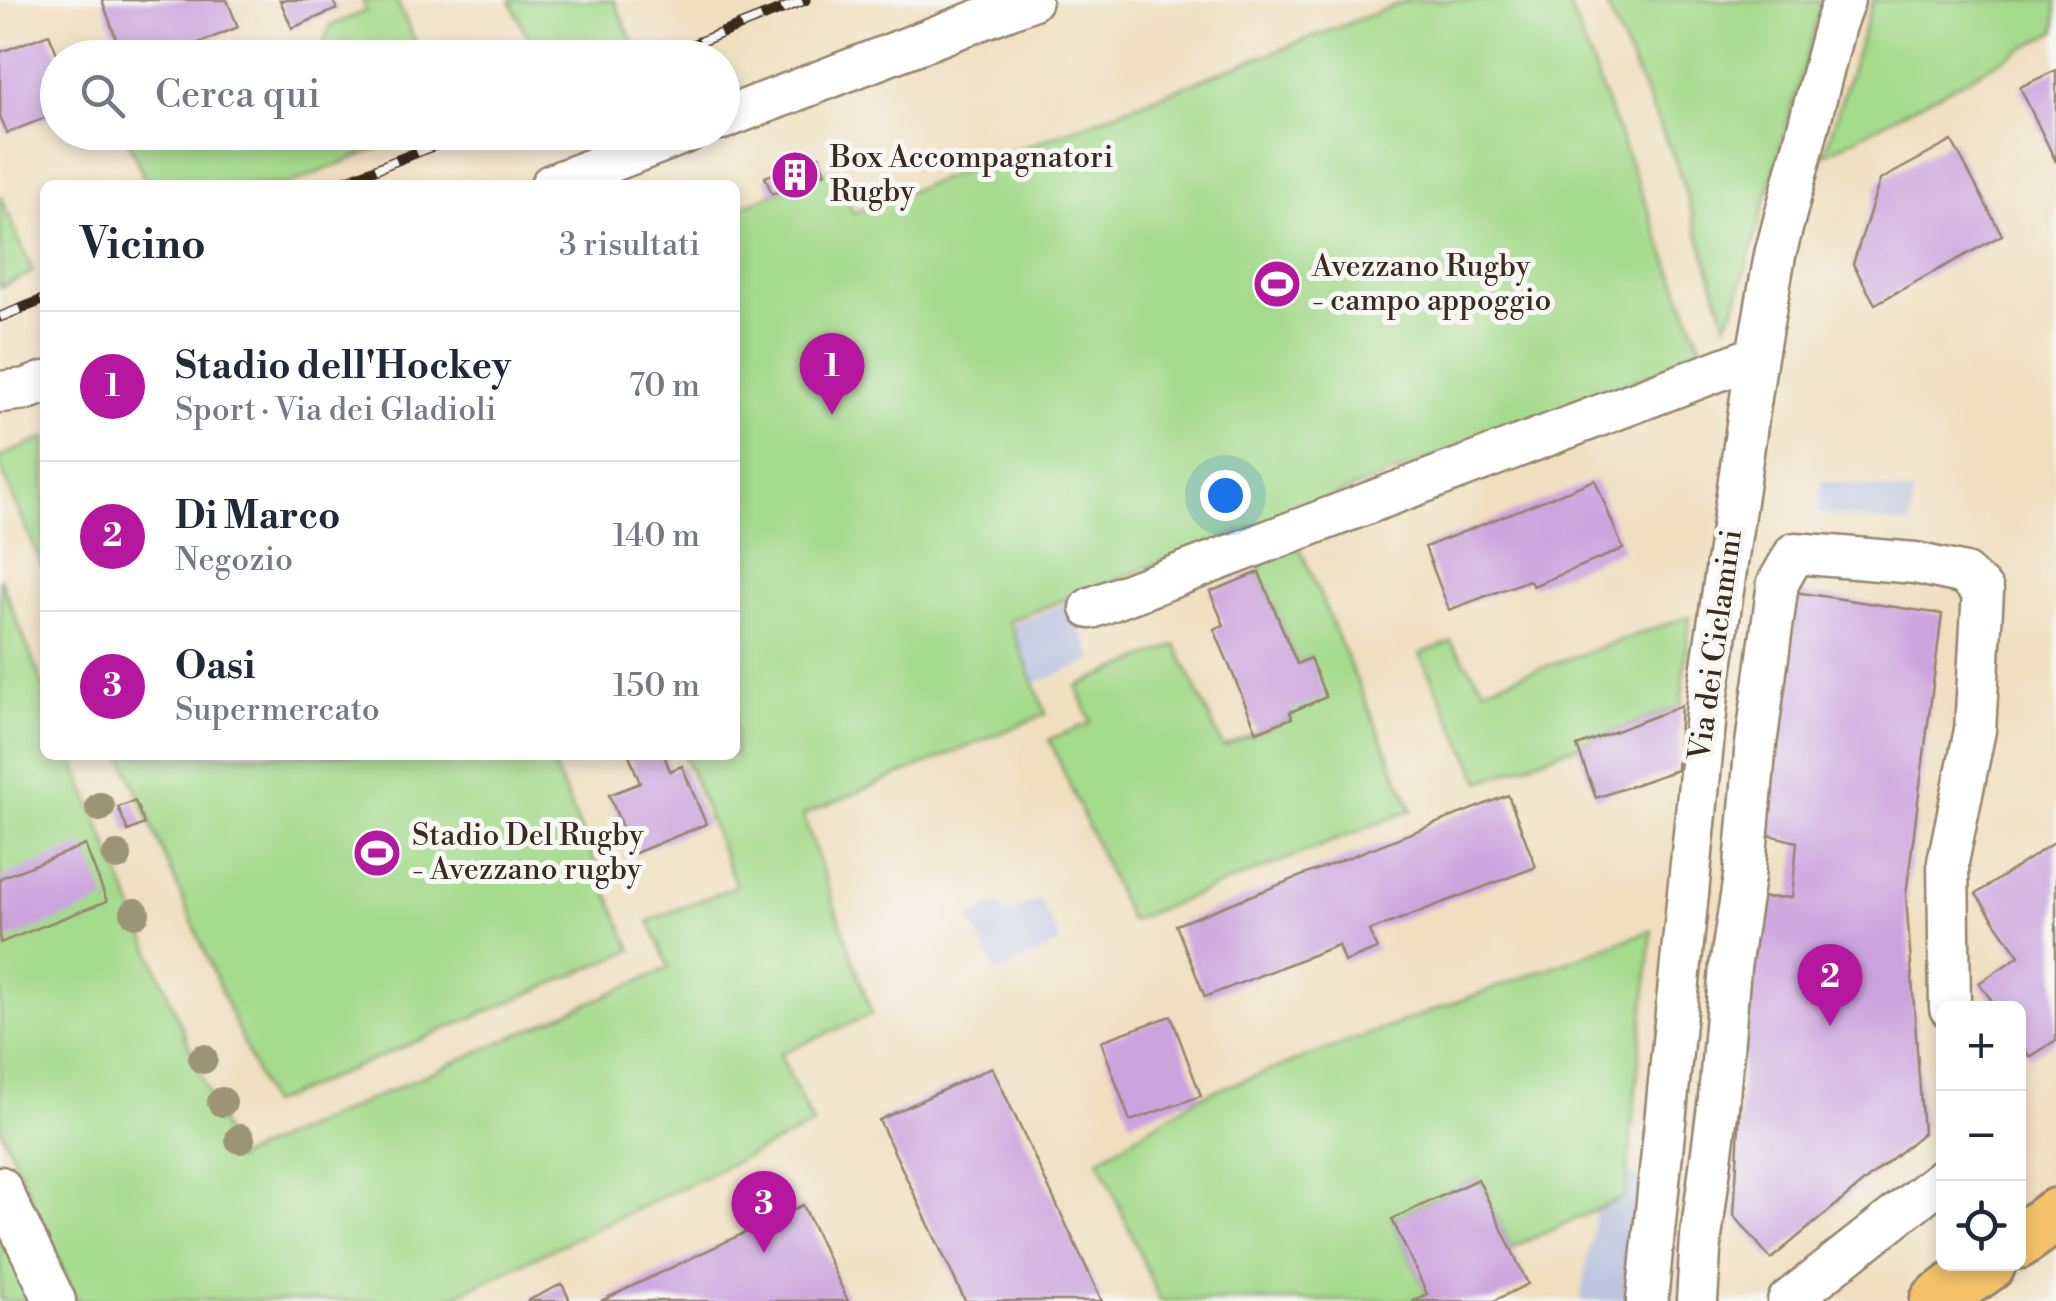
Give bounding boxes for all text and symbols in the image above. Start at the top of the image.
search box [40,40,740,150]
icon: search [75,68,130,123]
text: Cerca qui [155,72,320,119]
place label: Box Accompagnatori Rugby [829,139,1114,211]
building icon: Box Accompagnatori Rugby [769,149,821,201]
text: Vicino [80,219,206,272]
text: 3 risultati [559,225,700,265]
place label: Avezzano Rugby - campo appoggio [1311,248,1551,320]
sports icon: Avezzano Rugby - campo appoggio [1251,258,1303,310]
pin: 1 [800,332,864,415]
text: Stadio dell'Hockey [175,343,511,390]
text: 1 [105,366,120,406]
text: 70 m [629,366,700,406]
text: Sport · Via dei Gladioli [175,390,496,430]
your location [1200,470,1251,521]
text: Di Marco [175,493,340,540]
text: 2 [102,516,123,556]
text: 140 m [613,516,700,556]
street label: Via dei Ciclamini [1681,527,1751,764]
text: Negozio [175,540,293,580]
text: Oasi [175,643,255,690]
text: 3 [103,666,122,706]
text: 150 m [613,666,700,706]
text: Supermercato [175,690,380,730]
place label: Stadio Del Rugby - Avezzano rugby [412,817,644,889]
sports icon: Stadio Del Rugby - Avezzano rugby [351,827,403,879]
pin: 2 [1798,944,1862,1026]
map controls [1936,1001,2026,1271]
button: + [1936,1001,2026,1091]
button: − [1936,1091,2026,1181]
pin: 3 [732,1170,796,1253]
button: locate [1936,1181,2026,1271]

